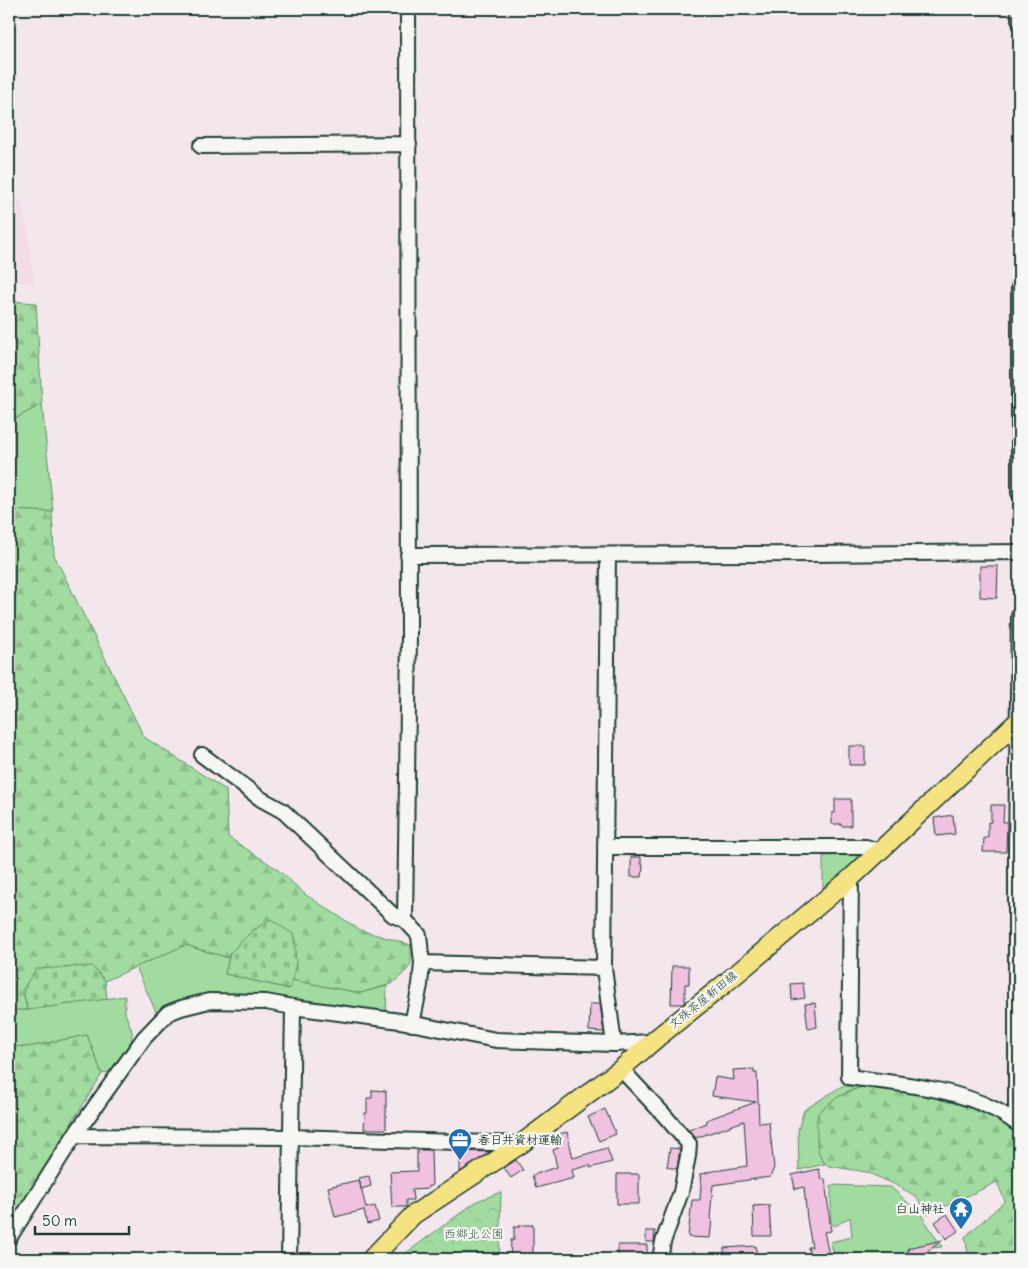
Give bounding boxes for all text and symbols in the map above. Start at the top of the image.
street label: 文殊茶屋新田線 [665,967,740,1032]
office icon: 春日井資材運輸 [447,1127,473,1161]
place label: 春日井資材運輸 [478,1132,562,1147]
temple icon: 白山神社 [948,1196,974,1230]
place label: 白山神社 [896,1201,944,1216]
scale bar [35,1203,129,1235]
text: 50 m [42,1211,77,1230]
park label: 西郷北公園 [444,1226,504,1241]

